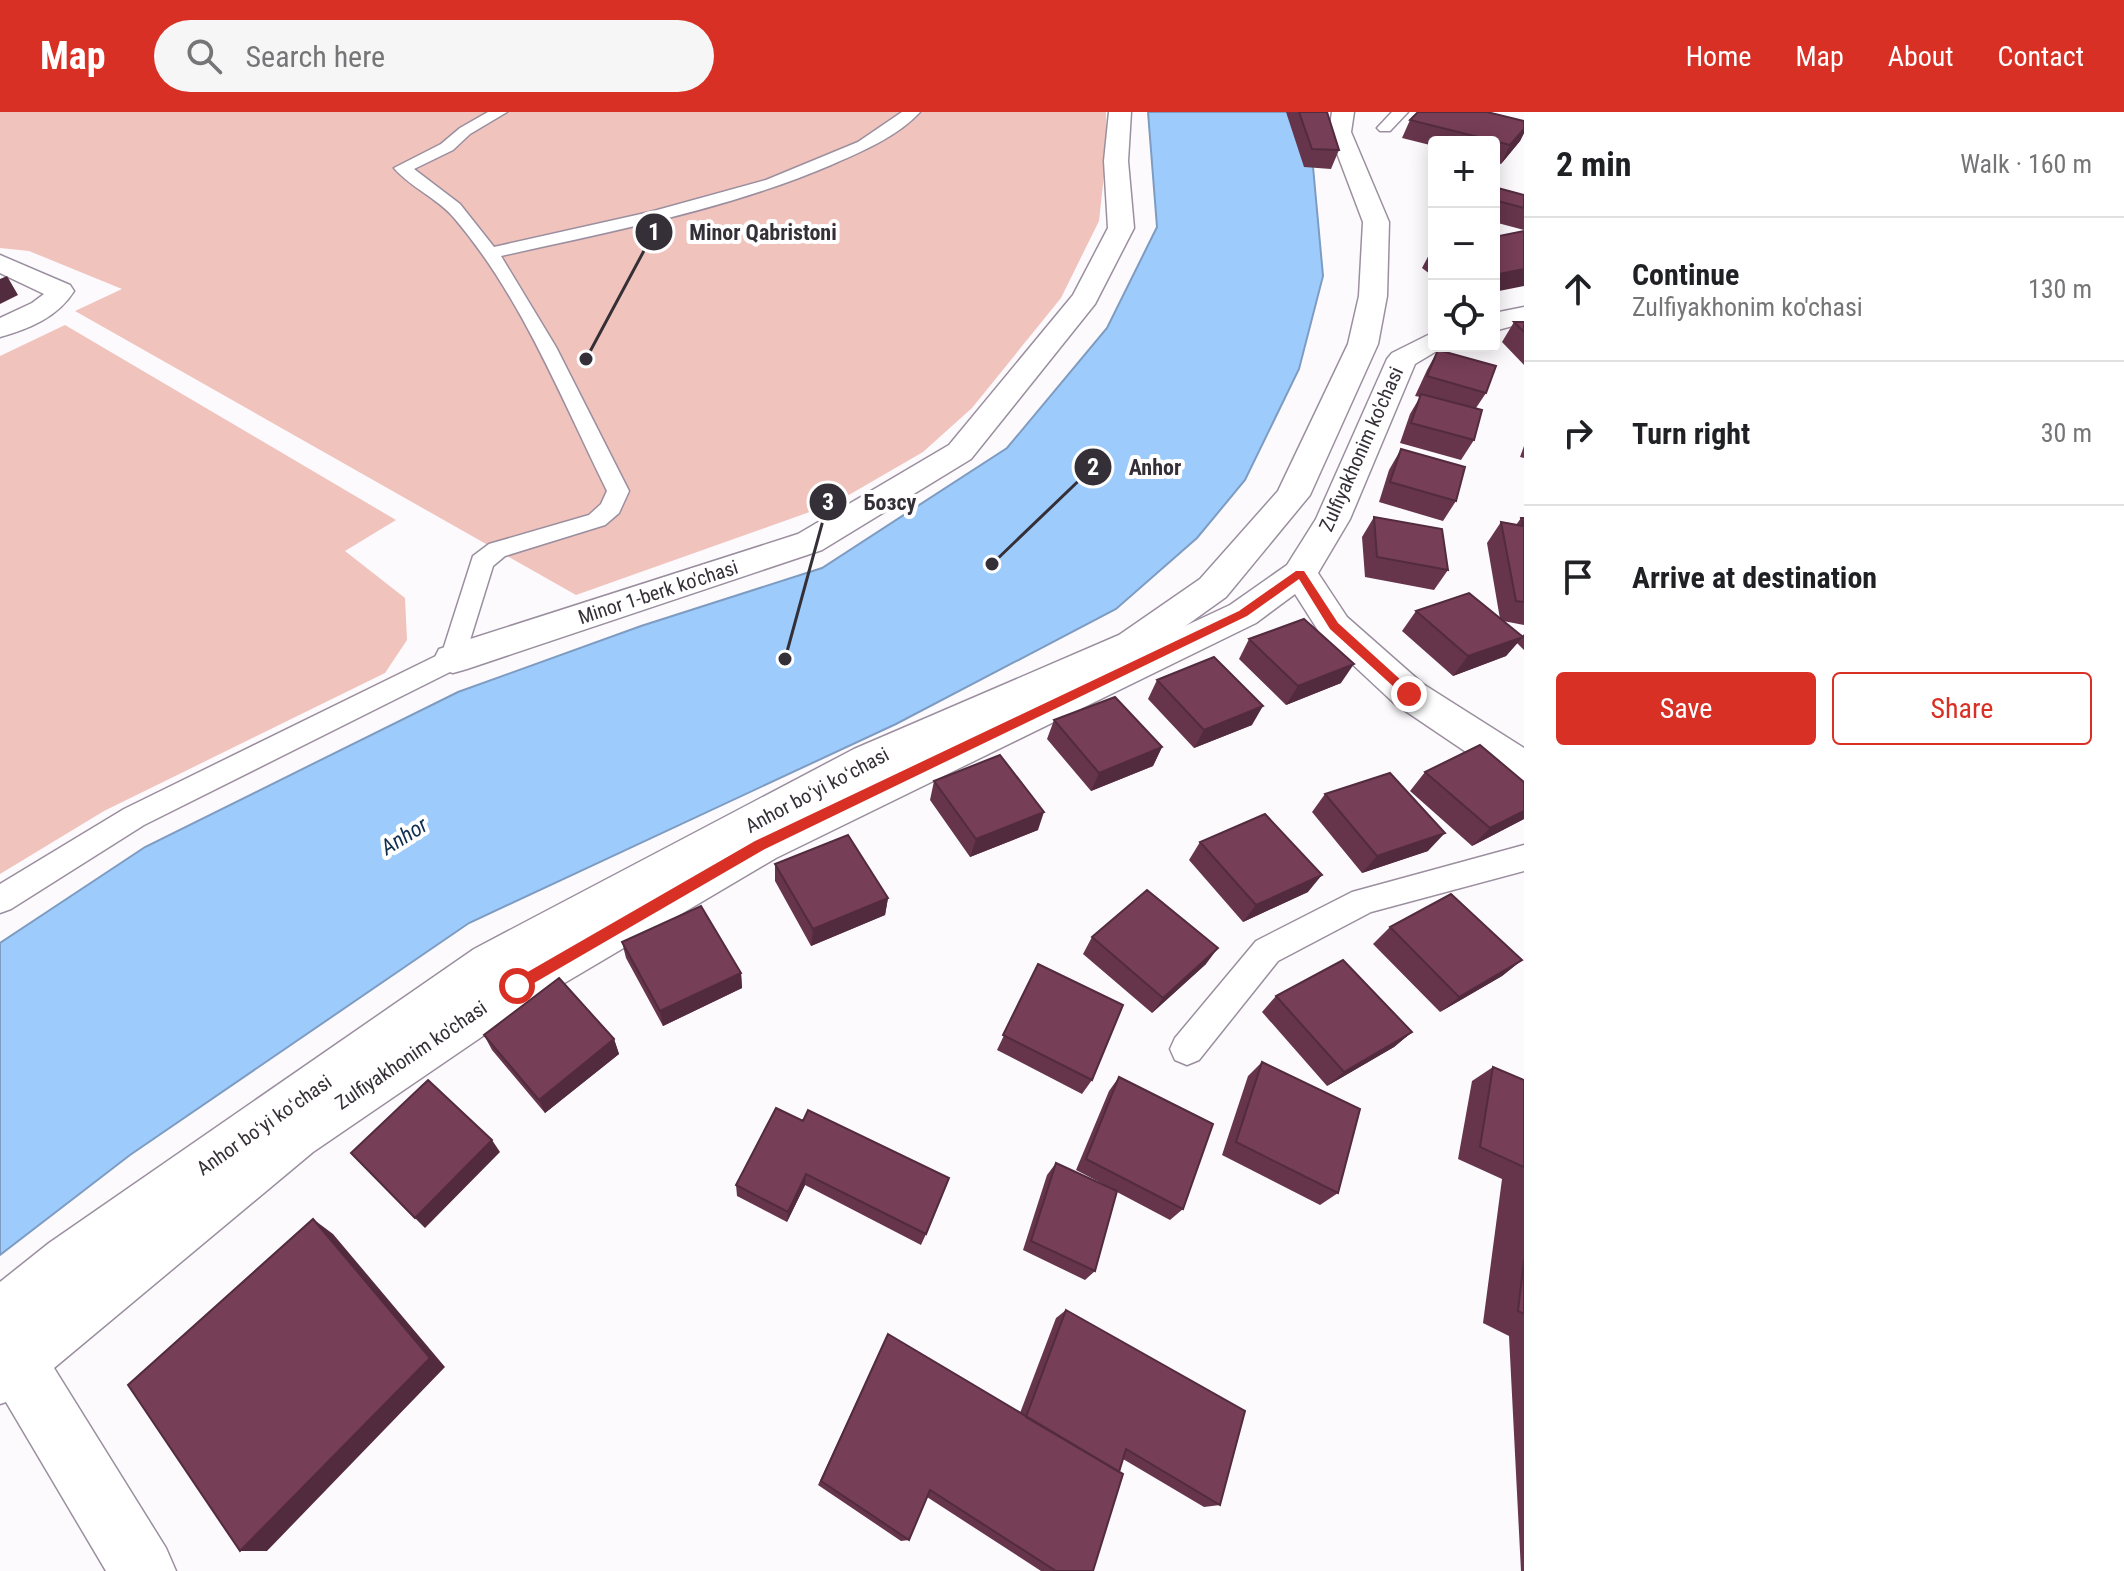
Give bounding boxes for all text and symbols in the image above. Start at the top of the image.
search box [154,20,714,92]
text: Map [40,34,106,78]
icon: search [182,34,226,78]
text: Search here [246,39,385,74]
text: Home [1686,40,1751,73]
text: Map [1795,40,1844,73]
text: About [1888,40,1954,73]
text: Contact [1998,40,2084,73]
map controls [1428,136,1500,352]
button: + [1428,136,1500,208]
text: 2 min [1556,144,1632,184]
text: Walk · 160 m [1960,149,2092,179]
button: − [1428,208,1500,280]
callout: Minor Qabristoni [634,209,853,255]
text: 1 [648,218,660,246]
text: Minor Qabristoni [689,220,837,245]
text: Continue [1632,257,1739,292]
icon: ahead [1556,267,1600,311]
text: 130 m [2028,274,2092,304]
button: locate [1428,280,1500,352]
text: Zulfiyakhonim ko'chasi [1632,292,1863,322]
street label: Zulfiyakhonim ko'chasi [1314,363,1408,535]
icon: right [1556,411,1600,455]
text: Turn right [1632,416,1750,451]
text: 30 m [2041,418,2092,448]
callout: Anhor [1073,444,1197,490]
text: 2 [1087,453,1099,481]
text: Anhor [1129,455,1181,480]
callout: Бозсу [808,479,933,525]
text: 3 [822,488,834,516]
text: Бозсу [864,490,917,515]
street label: Minor 1-berk ko'chasi [575,555,741,629]
icon: arrive [1556,555,1600,599]
text: Arrive at destination [1632,560,1877,595]
button: Save [1556,672,1816,745]
button: Share [1832,672,2092,745]
route end [1391,676,1427,712]
street label: Anhor boʻyi koʻchasi [741,742,893,838]
water label: Anhor [375,812,432,860]
route start [499,968,535,1004]
street label: Zulfiyakhonim ko'chasi [331,995,491,1115]
street label: Anhor boʻyi koʻchasi [192,1070,336,1180]

